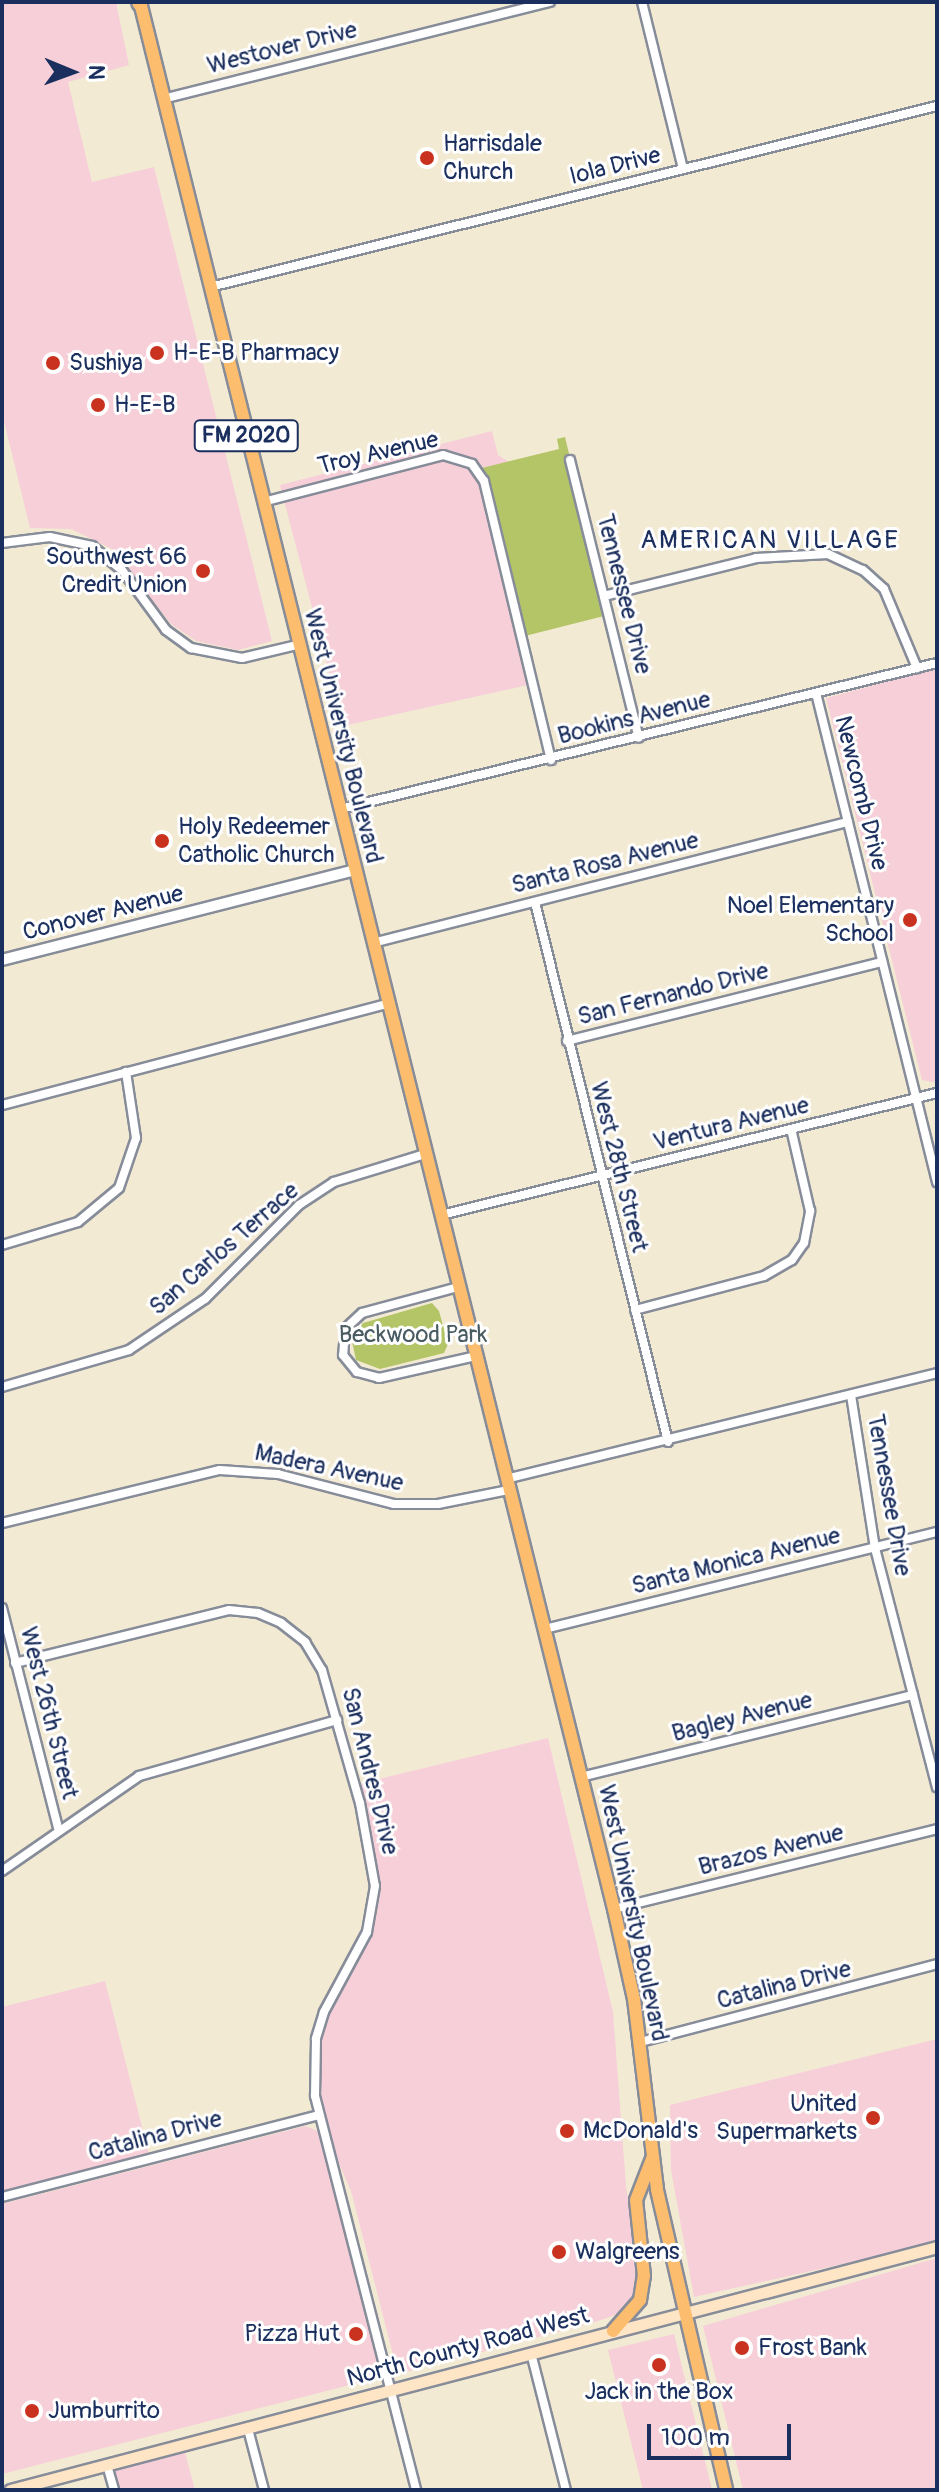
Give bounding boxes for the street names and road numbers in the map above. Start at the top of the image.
street label: Westover Drive [204,15,360,81]
street label: Iola Drive [566,141,664,191]
road number: FM 2020 [192,418,300,454]
street label: Troy Avenue [315,425,441,481]
street label: Tennessee Drive [590,511,658,677]
street label: West University Boulevard [297,606,389,866]
street label: Bookins Avenue [555,685,713,751]
street label: Newcomb Drive [828,713,894,873]
street label: Santa Rosa Avenue [509,826,701,900]
street label: Conover Avenue [20,879,186,947]
street label: San Fernando Drive [575,956,771,1032]
street label: West 28th Street [584,1079,654,1255]
street label: Ventura Avenue [650,1091,812,1157]
street label: San Carlos Terrace [143,1176,305,1322]
street label: Tennessee Drive [861,1412,917,1578]
street label: Madera Avenue [252,1438,406,1498]
street label: Santa Monica Avenue [629,1521,843,1601]
street label: West 26th Street [14,1624,84,1802]
street label: San Andres Drive [335,1684,405,1858]
street label: Bagley Avenue [669,1686,815,1748]
street label: West University Boulevard [592,1782,674,2044]
street label: Brazos Avenue [696,1818,846,1882]
street label: Catalina Drive [714,1954,854,2016]
street label: Catalina Drive [85,2104,225,2168]
street label: North County Road West [344,2301,592,2393]

